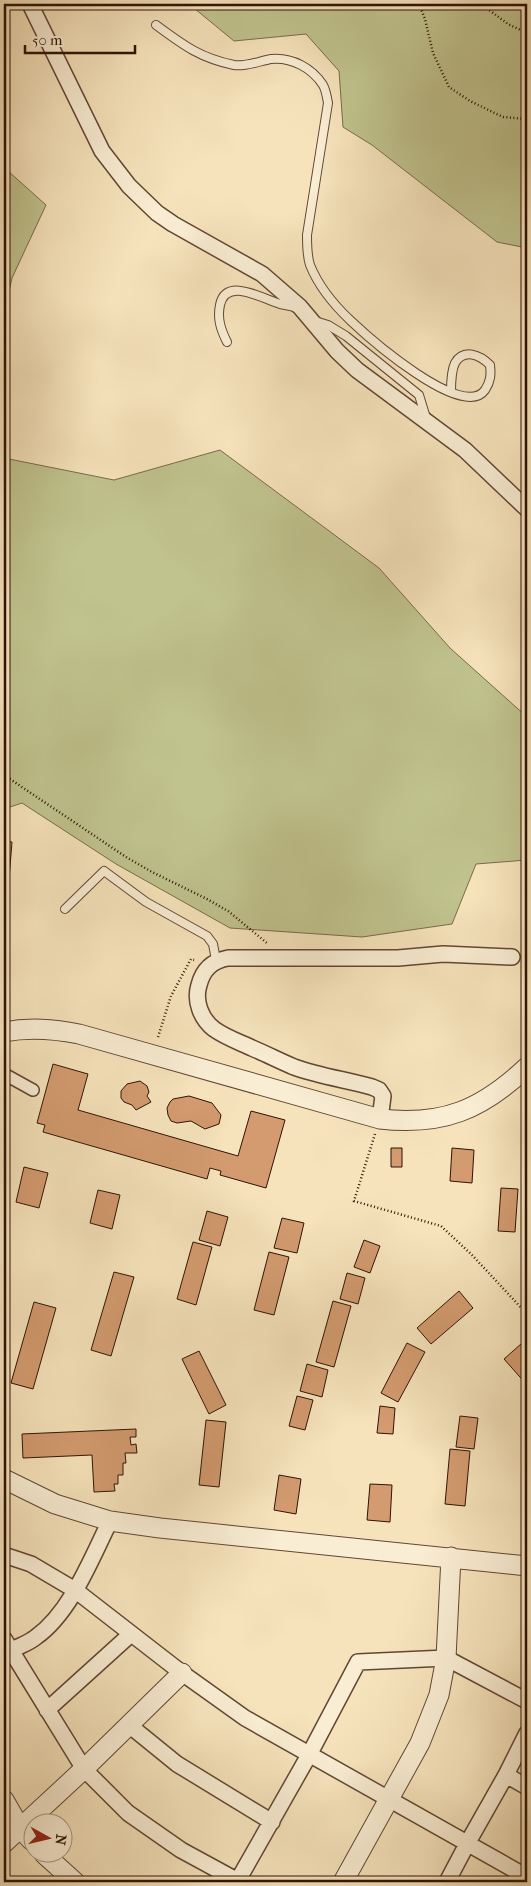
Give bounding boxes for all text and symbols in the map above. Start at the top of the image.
scale bar [25,22,135,54]
text: 50 m [32,31,63,49]
north arrow [22,1814,72,1864]
text: N [51,1833,70,1847]

